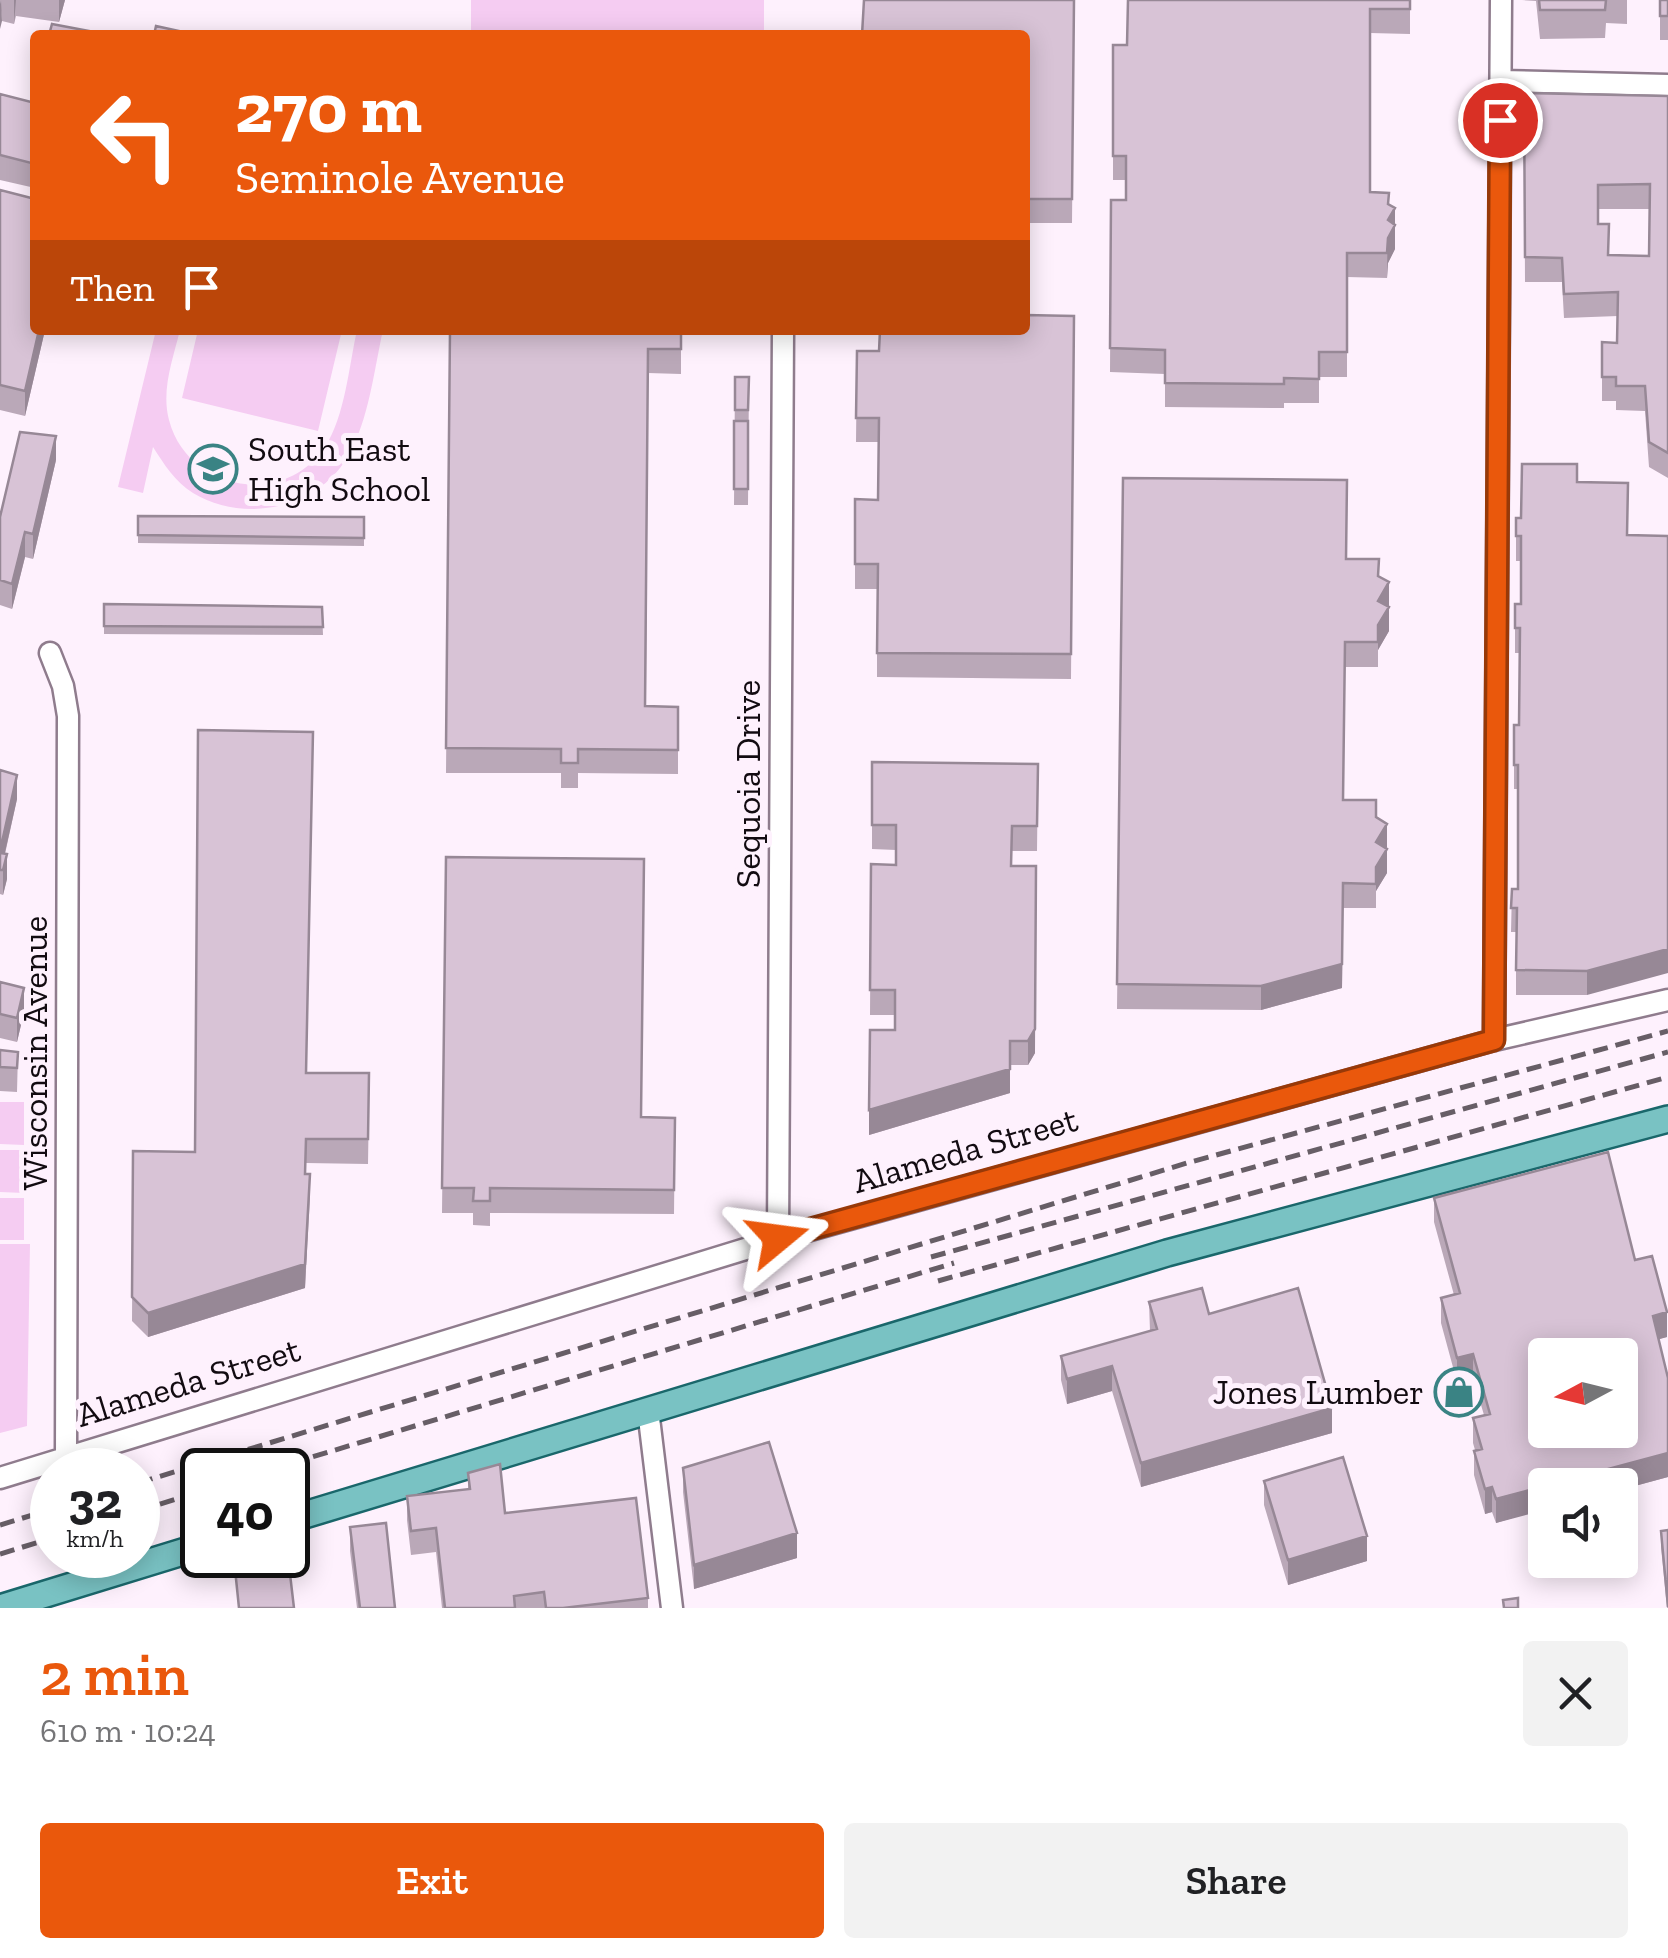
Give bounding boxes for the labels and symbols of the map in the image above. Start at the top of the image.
pin [1458,78,1543,163]
place label: South East High School [248,428,430,510]
school or university icon: South East High School [187,443,239,495]
street label: Sequoia Drive [727,680,769,888]
street label: Wisconsin Avenue [14,916,56,1190]
street label: Alameda Street [848,1098,1082,1202]
position arrow [726,1186,830,1290]
street label: Alameda Street [71,1328,305,1436]
north arrow [1528,1338,1638,1448]
shop icon: Jones Lumber [1433,1366,1485,1418]
place label: Jones Lumber [1213,1371,1424,1413]
speed limit sign: 40 [180,1448,310,1578]

